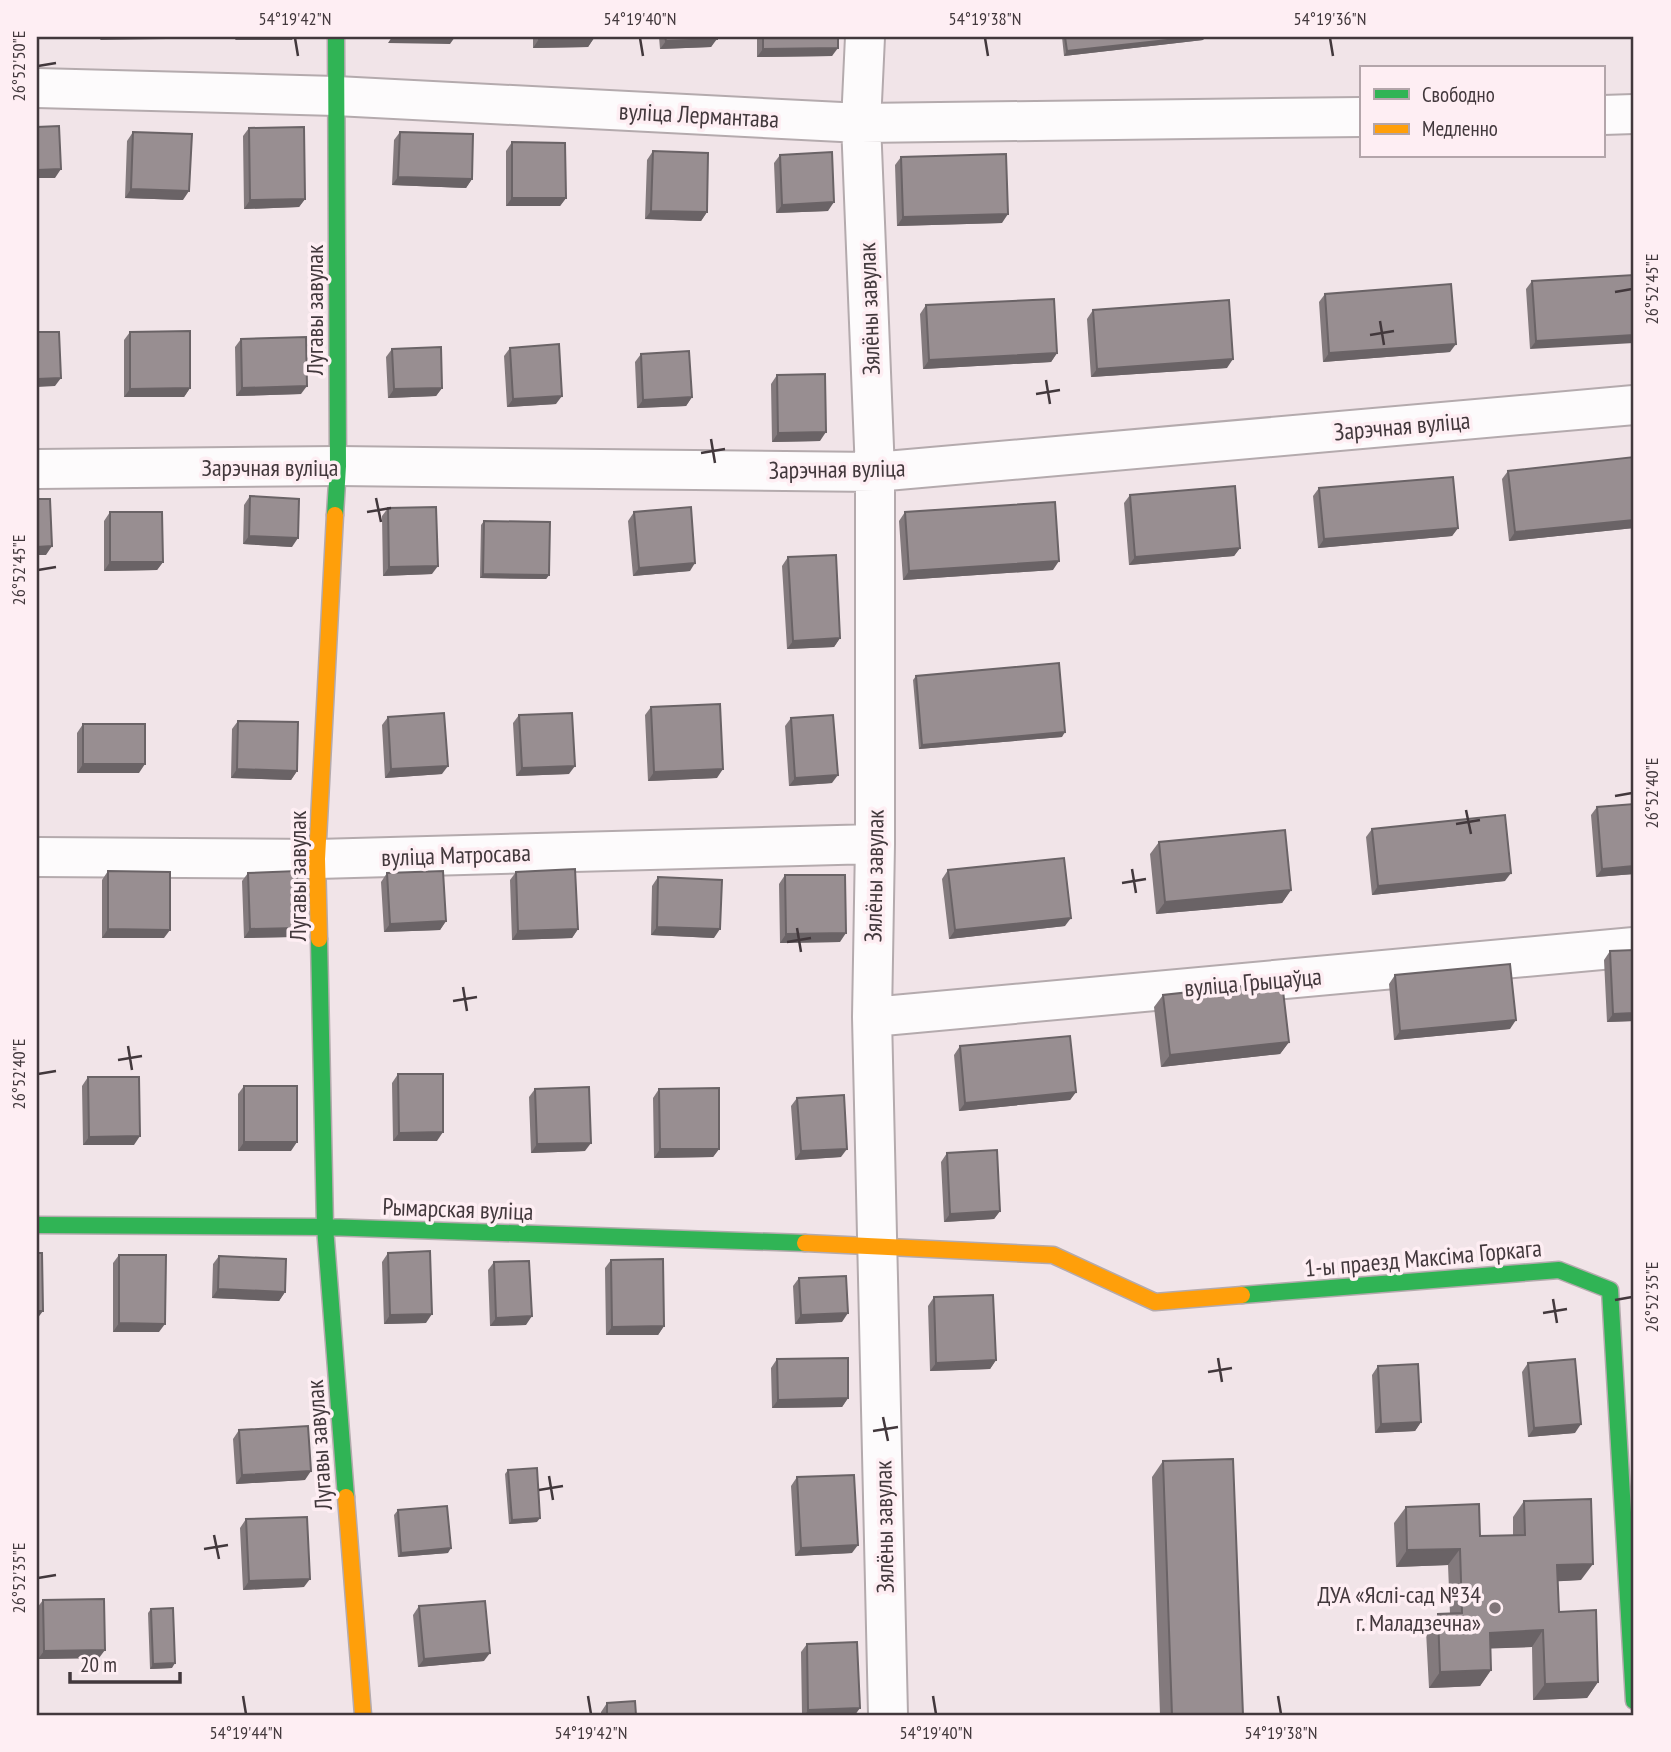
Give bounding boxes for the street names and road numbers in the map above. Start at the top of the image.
street label: вуліца Лермантава [618,95,780,135]
street label: Зялёны завулак [851,241,887,376]
street label: Лугавы завулак [299,244,330,376]
street label: Зарэчная вуліца [1332,405,1472,447]
street label: Зарэчная вуліца [202,452,338,483]
street label: Зарэчная вуліца [768,452,906,486]
street label: Зялёны завулак [857,809,891,943]
street label: Лугавы завулак [282,810,313,942]
street label: вуліца Матросава [381,837,531,873]
street label: вуліца Грыцаўца [1183,961,1323,1003]
street label: Рымарская вуліца [382,1191,534,1227]
street label: 1-ы праезд Максіма Горкага [1303,1232,1543,1284]
street label: Лугавы завулак [299,1378,339,1512]
street label: Зялёны завулак [867,1460,901,1594]

